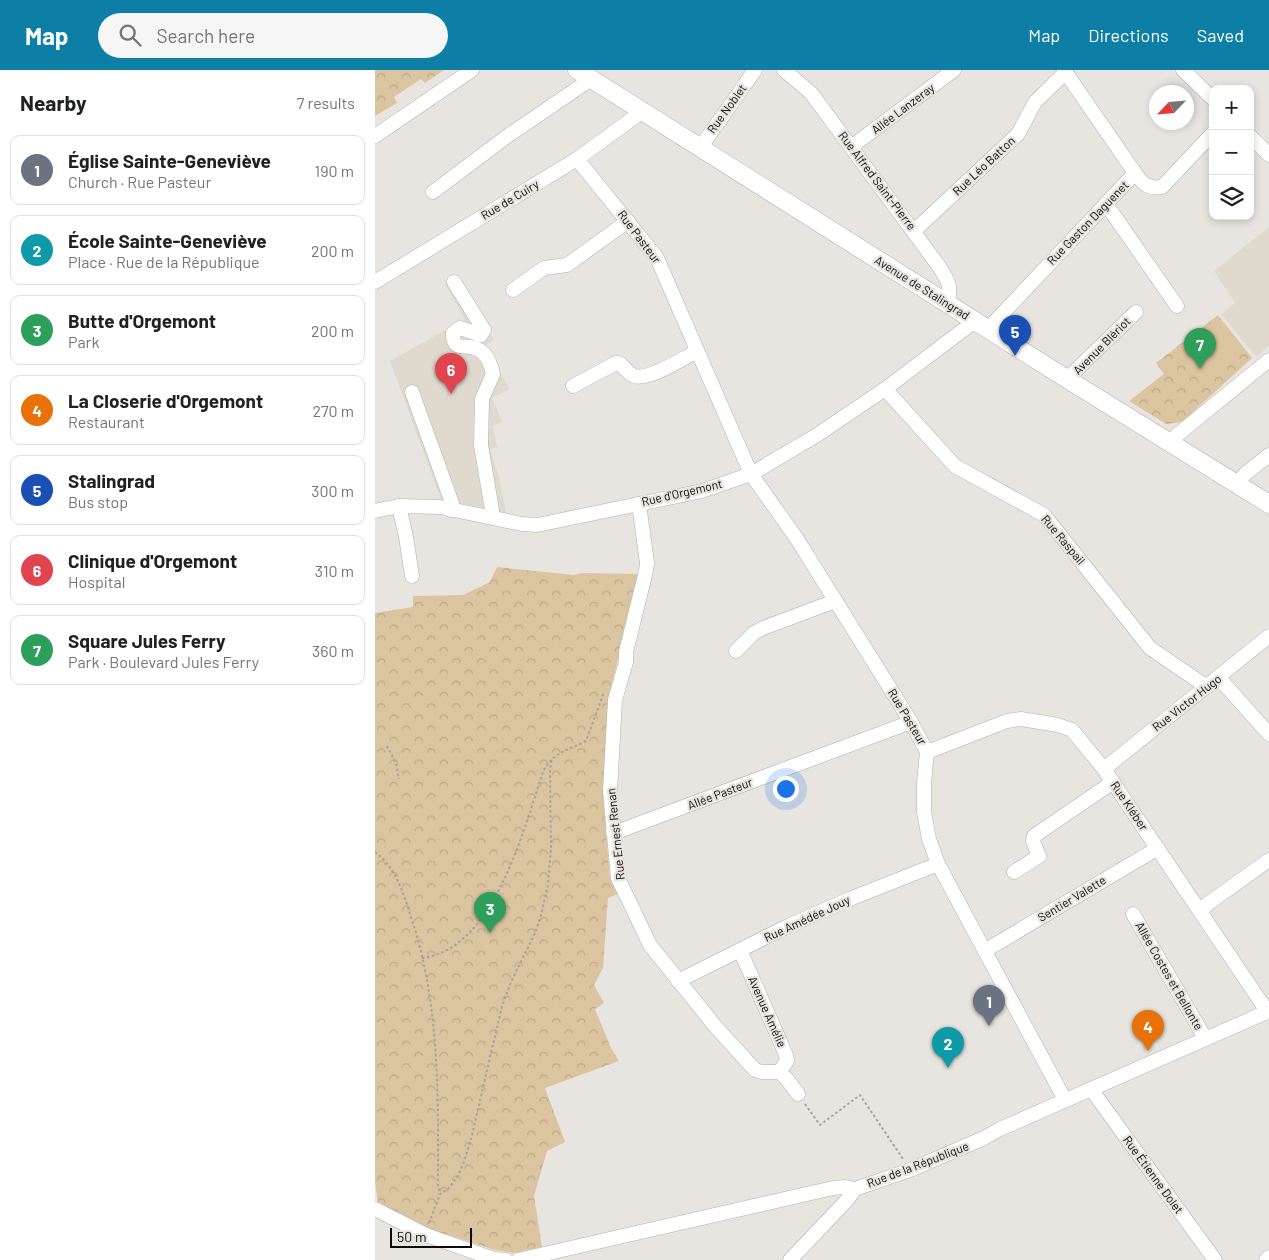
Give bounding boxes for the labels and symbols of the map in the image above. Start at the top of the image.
street label: Allée Lanzeray [868,80,937,136]
street label: Rue Noblet [704,81,749,136]
north arrow [1149,85,1194,130]
street label: Rue Alfred Saint-Pierre [836,128,919,232]
street label: Rue Léo Batton [949,133,1017,198]
street label: Rue de Cuiry [478,176,541,222]
street label: Rue Gaston Daguenet [1044,177,1131,267]
street label: Rue Pasteur [615,207,665,266]
street label: Avenue de Stalingrad [873,252,973,322]
street label: Avenue Blériot [1070,314,1133,377]
pin: 5 [999,315,1031,356]
pin: 7 [1184,328,1216,369]
pin: 6 [435,353,467,394]
street label: Rue d'Orgemont [640,476,724,508]
street label: Rue Raspail [1039,512,1089,567]
street label: Rue Victor Hugo [1149,671,1224,733]
street label: Rue Pasteur [886,686,930,748]
street label: Allée Pasteur [685,774,755,812]
your location [773,776,799,802]
street label: Rue Kléber [1108,778,1152,833]
street label: Rue Ernest Renan [603,788,627,881]
street label: Sentier Valette [1035,872,1108,924]
pin: 3 [474,892,506,933]
street label: Rue Amédée Jouy [761,892,852,944]
street label: Allée Costes et Bellonte [1133,919,1207,1032]
street label: Avenue Amélie [746,974,790,1049]
pin: 1 [973,985,1005,1026]
pin: 4 [1132,1010,1164,1051]
pin: 2 [932,1027,964,1068]
street label: Rue Étienne Dolet [1121,1133,1187,1216]
street label: Rue de la République [865,1138,970,1190]
scale bar [390,1225,473,1248]

